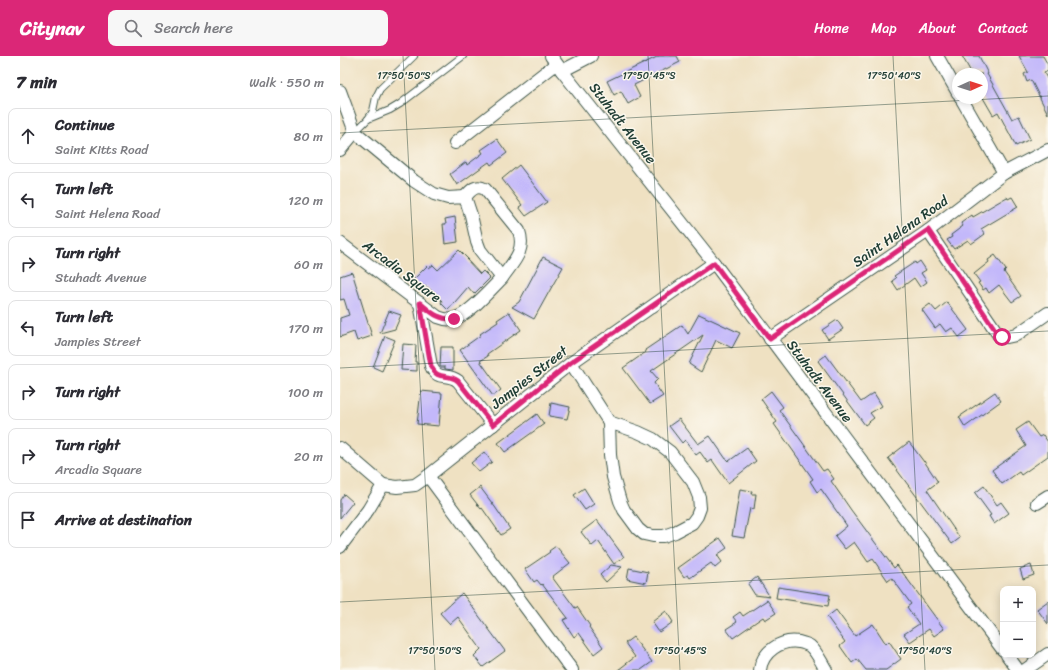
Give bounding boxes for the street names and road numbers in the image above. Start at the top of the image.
street label: Stuhadt Avenue [582,77,663,170]
street label: Saint Helena Road [847,188,955,274]
street label: Arcadia Square [356,233,447,310]
street label: Stuhadt Avenue [780,334,859,428]
street label: Jampies Street [484,338,574,416]

